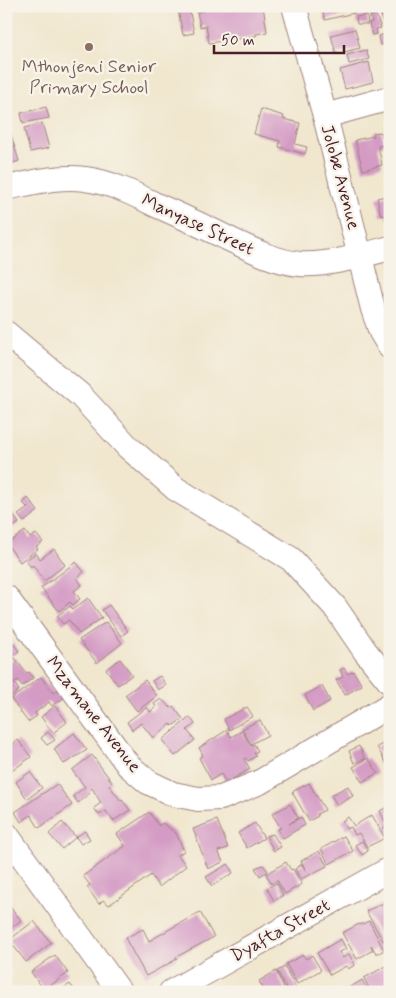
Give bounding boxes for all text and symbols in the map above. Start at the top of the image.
scale bar [214,22,344,54]
text: 50 m [221,31,255,51]
marker: Mthonjeni Senior Primary School [83,41,95,53]
place label: Mthonjeni Senior Primary School [22,55,157,100]
street label: Jolobe Avenue [315,122,366,232]
street label: Manyase Street [137,188,258,262]
street label: Mzamane Avenue [40,651,146,778]
street label: Dyafta Street [227,894,335,968]

